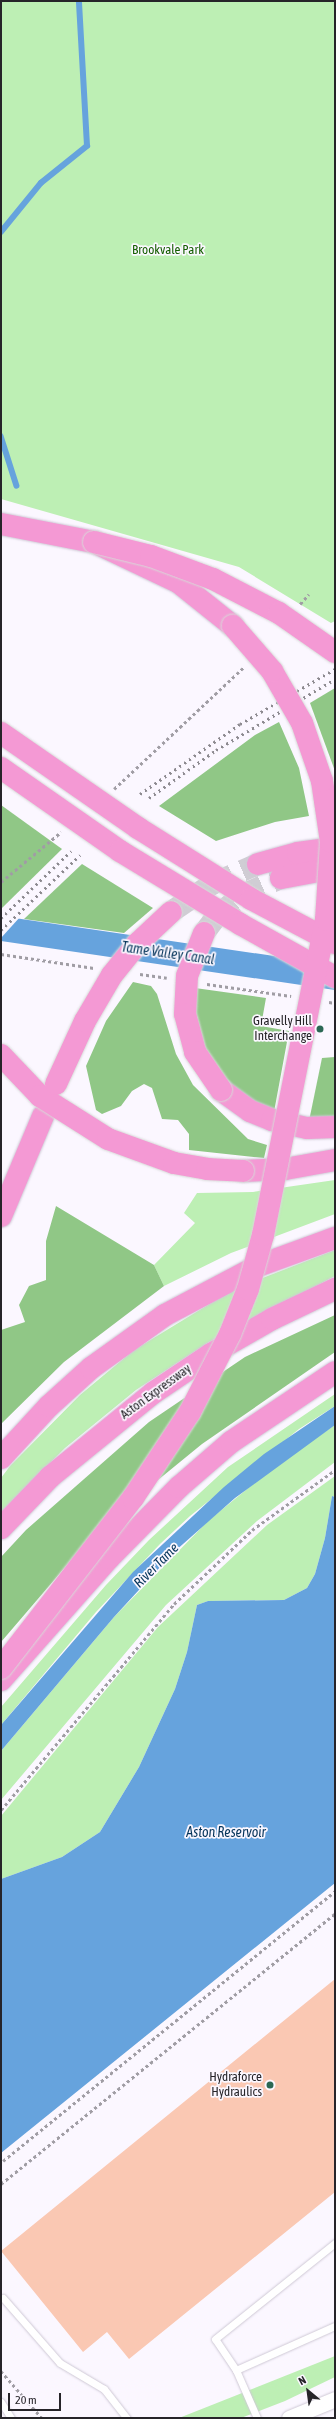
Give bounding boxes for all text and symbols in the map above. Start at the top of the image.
park label: Brookvale Park [132,242,204,258]
water label: Tame Valley Canal [120,938,216,968]
place label: Gravelly Hill Interchange [253,1014,312,1045]
marker: Gravelly Hill Interchange [315,1024,325,1034]
street label: Aston Expressway [118,1361,194,1423]
water label: River Tame [130,1539,182,1591]
water label: Aston Reservoir [186,1824,266,1840]
place label: Hydraforce Hydraulics [209,2070,262,2101]
marker: Hydraforce Hydraulics [265,2080,275,2090]
north arrow [288,2371,328,2411]
text: N [296,2374,308,2387]
scale bar [10,2385,63,2411]
text: 20 m [15,2393,37,2407]

